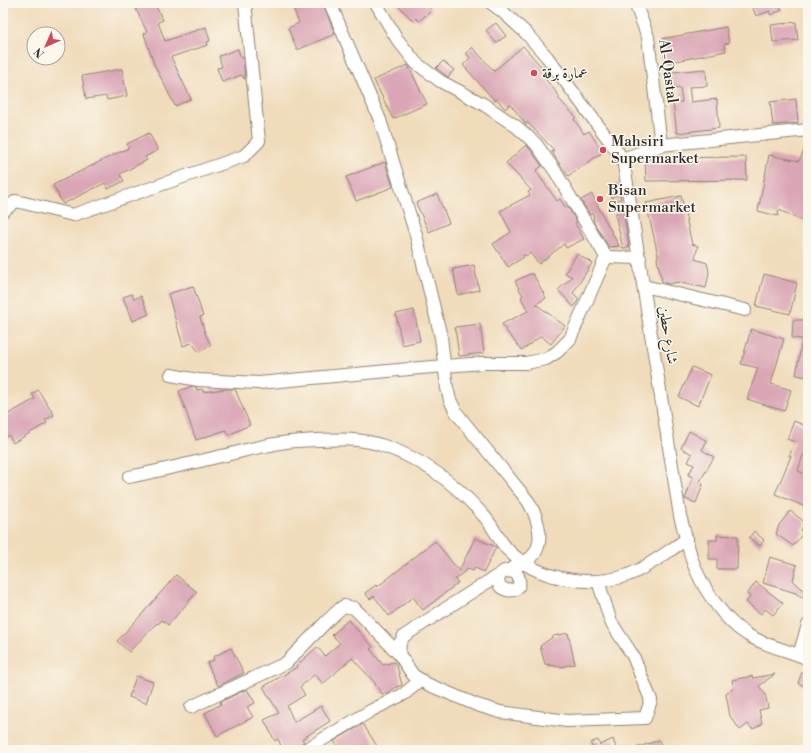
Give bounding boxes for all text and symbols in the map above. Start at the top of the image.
north arrow [26,26,66,66]
street label: Al-Qastal [654,37,682,105]
text: N [31,44,48,60]
place label: عمارة برقة [542,64,588,83]
marker: عمارة برقة [529,68,539,78]
place label: Mahsiri Supermarket [611,132,700,168]
marker: Mahsiri Supermarket [598,145,608,155]
place label: Bisan Supermarket [607,181,697,217]
marker: Bisan Supermarket [595,194,605,204]
street label: شارع حطين [651,305,682,366]

